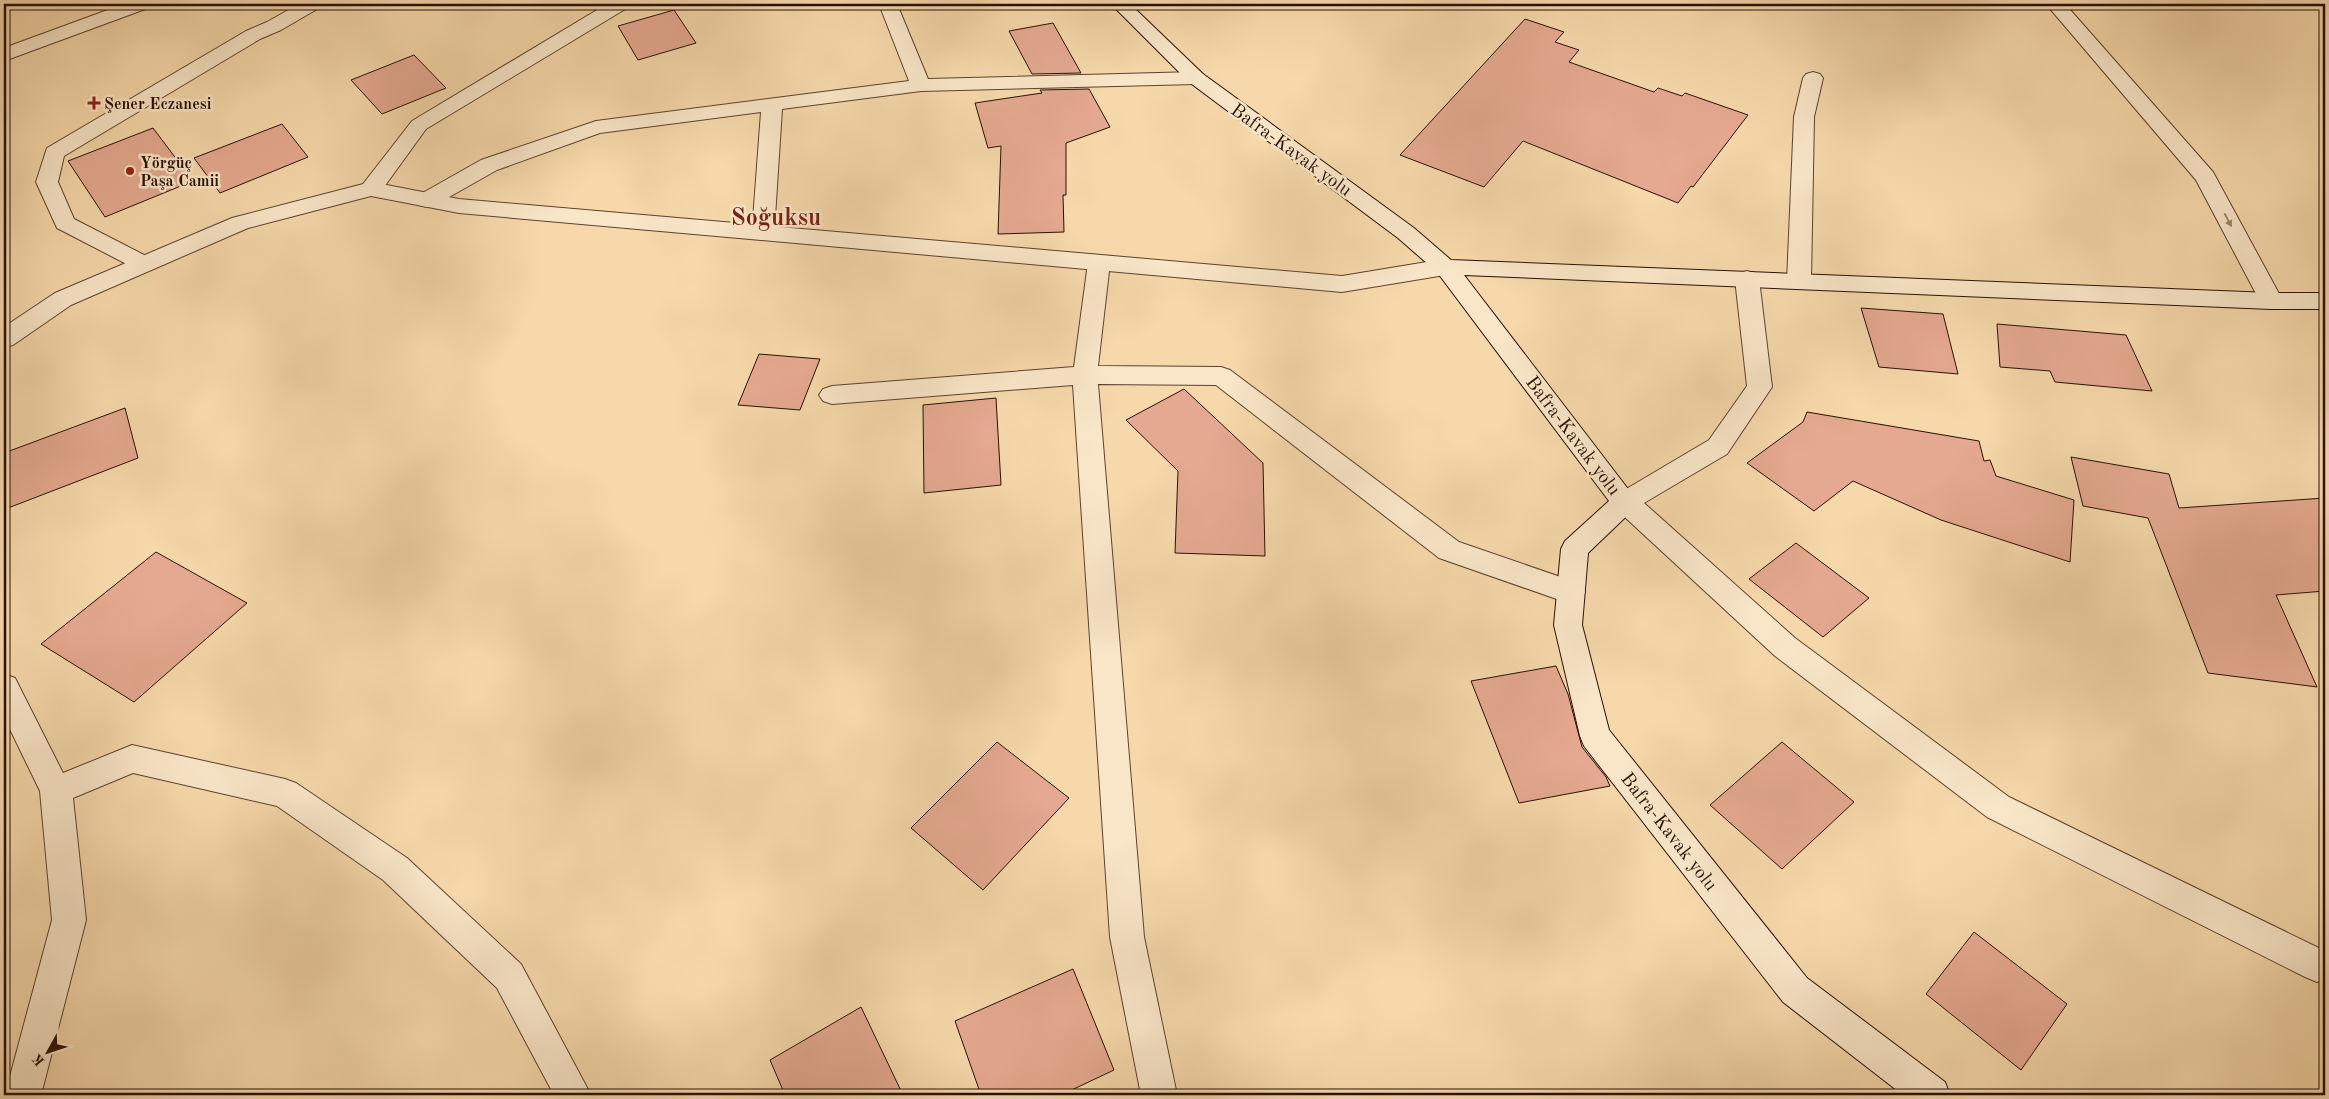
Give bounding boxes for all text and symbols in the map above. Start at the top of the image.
marker: Şener Eczanesi [88,97,100,109]
place label: Şener Eczanesi [104,97,212,113]
street label: Bafra-Kavak yolu [1227,101,1354,201]
place label: Yörgüç Paşa Camii [140,156,219,190]
marker: Yörgüç Paşa Camii [124,165,136,177]
district label: Soğuksu [731,207,821,231]
one-way arrow [2224,213,2232,228]
street label: Bafra-Kavak yolu [1521,373,1623,500]
street label: Bafra-Kavak yolu [1616,770,1720,895]
north arrow [22,1026,72,1076]
text: K [30,1051,48,1068]

